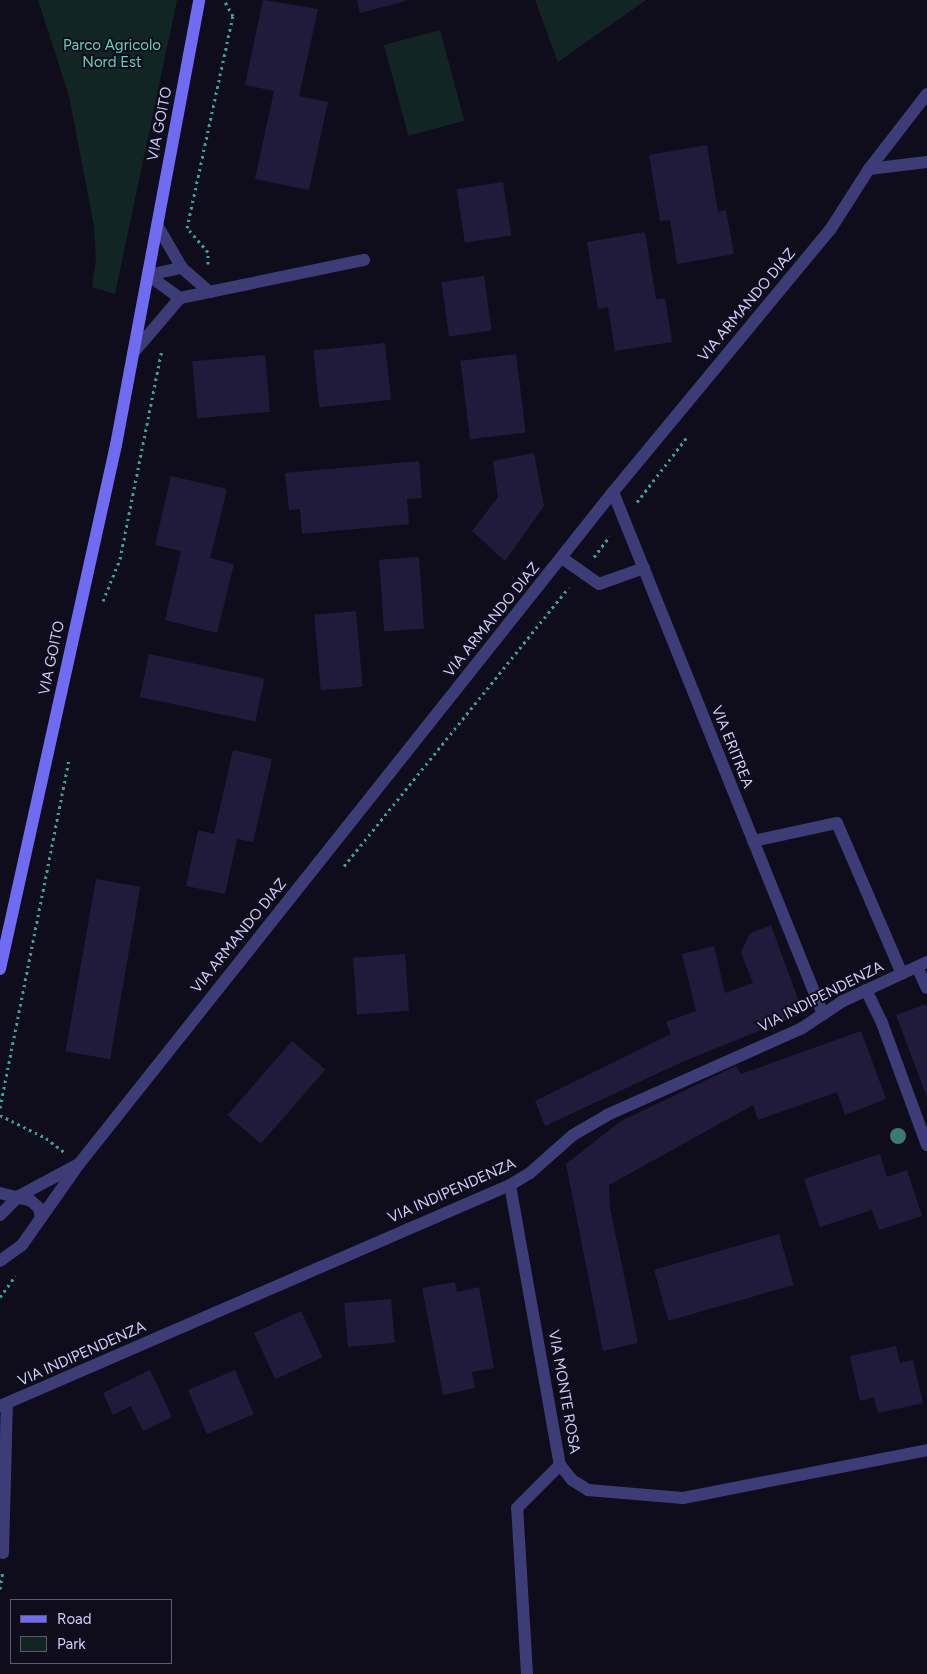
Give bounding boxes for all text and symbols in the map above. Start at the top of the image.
park label: Parco Agricolo Nord Est [63,36,161,71]
street label: VIA GOITO [144,85,176,163]
street label: VIA ARMANDO DIAZ [694,245,800,365]
street label: VIA ARMANDO DIAZ [440,559,544,681]
street label: VIA GOITO [35,619,69,697]
street label: VIA ERITREA [707,703,757,791]
street label: VIA ARMANDO DIAZ [187,875,291,997]
street label: VIA INDIPENDENZA [755,958,887,1036]
street label: VIA INDIPENDENZA [385,1155,519,1227]
street label: VIA INDIPENDENZA [15,1318,149,1390]
street label: VIA MONTE ROSA [544,1329,584,1455]
legend [10,1599,172,1664]
text: Road [57,1610,92,1628]
text: Park [57,1635,86,1653]

